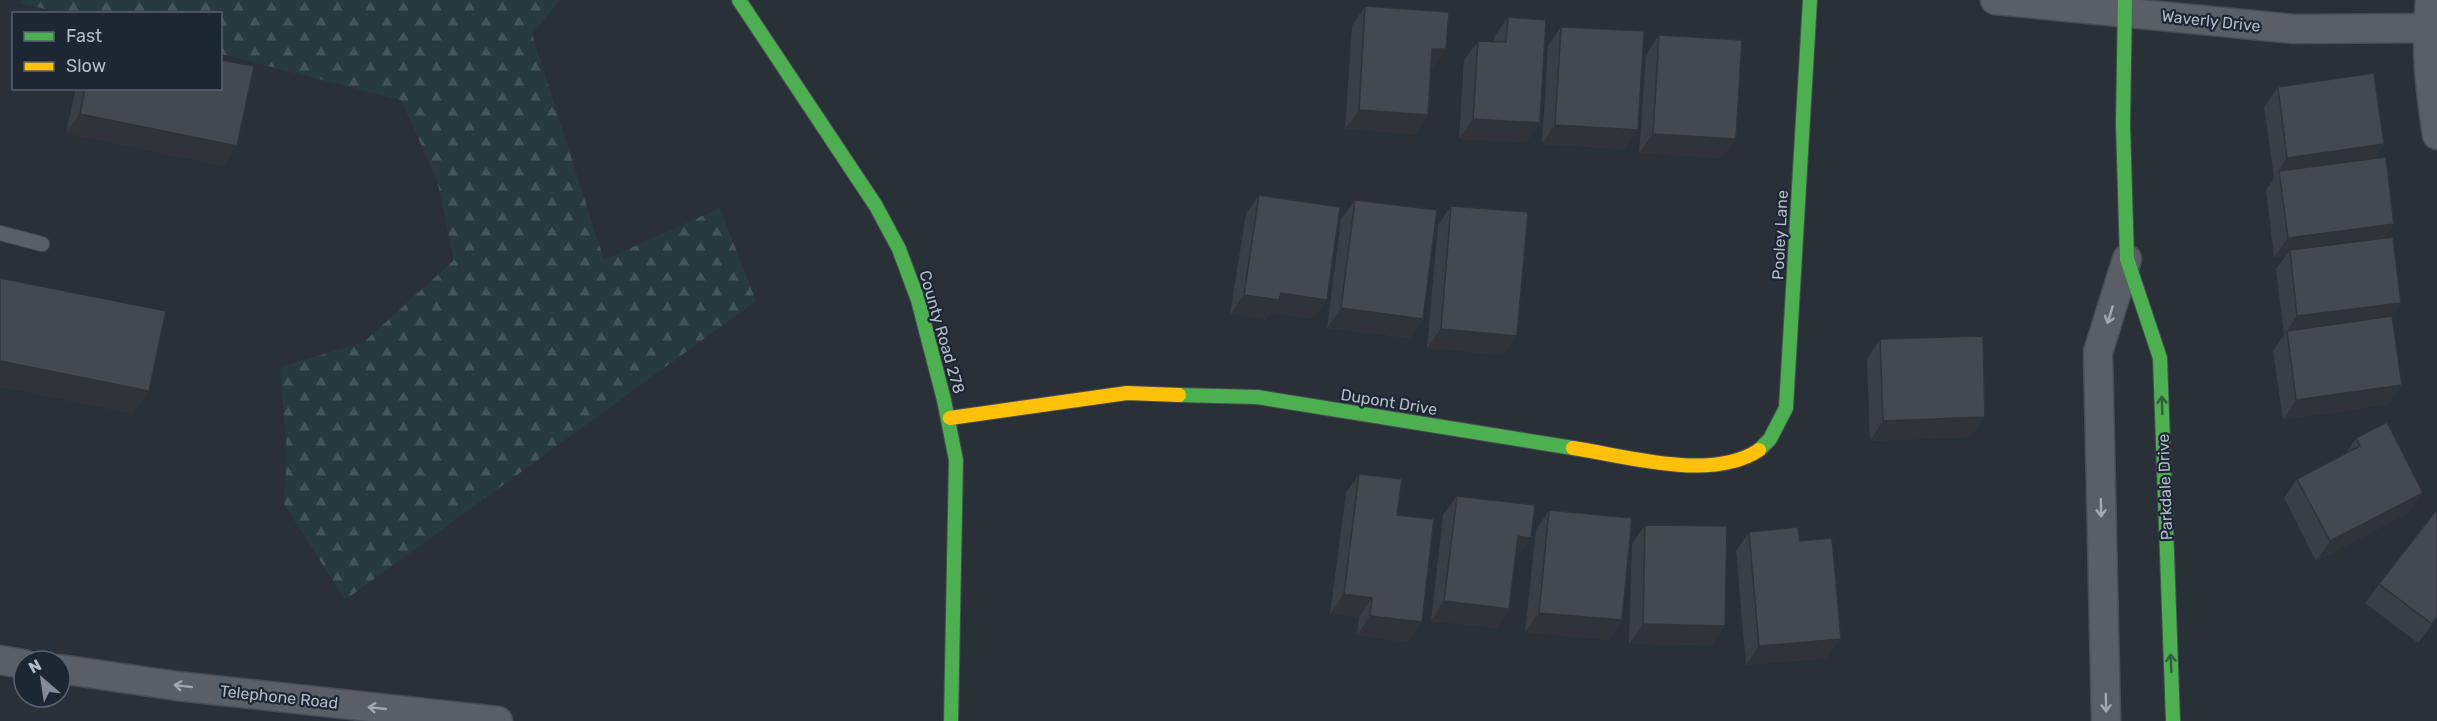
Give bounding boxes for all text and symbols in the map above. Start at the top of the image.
street label: Waverly Drive [2161,6,2261,36]
legend [12,12,222,90]
text: Fast [66,25,102,47]
text: Slow [66,55,106,77]
street label: Pooley Lane [1768,190,1792,280]
street label: County Road 278 [915,268,969,396]
one-way arrow [2103,305,2114,324]
street label: Dupont Drive [1339,385,1439,419]
one-way arrow [2156,395,2168,415]
street label: Parkdale Drive [2154,433,2176,541]
one-way arrow [2096,497,2107,517]
north arrow [12,649,72,709]
one-way arrow [2166,653,2177,673]
text: N [25,655,45,677]
one-way arrow [174,680,193,691]
street label: Telephone Road [219,681,339,713]
one-way arrow [2100,692,2111,712]
one-way arrow [367,702,387,713]

